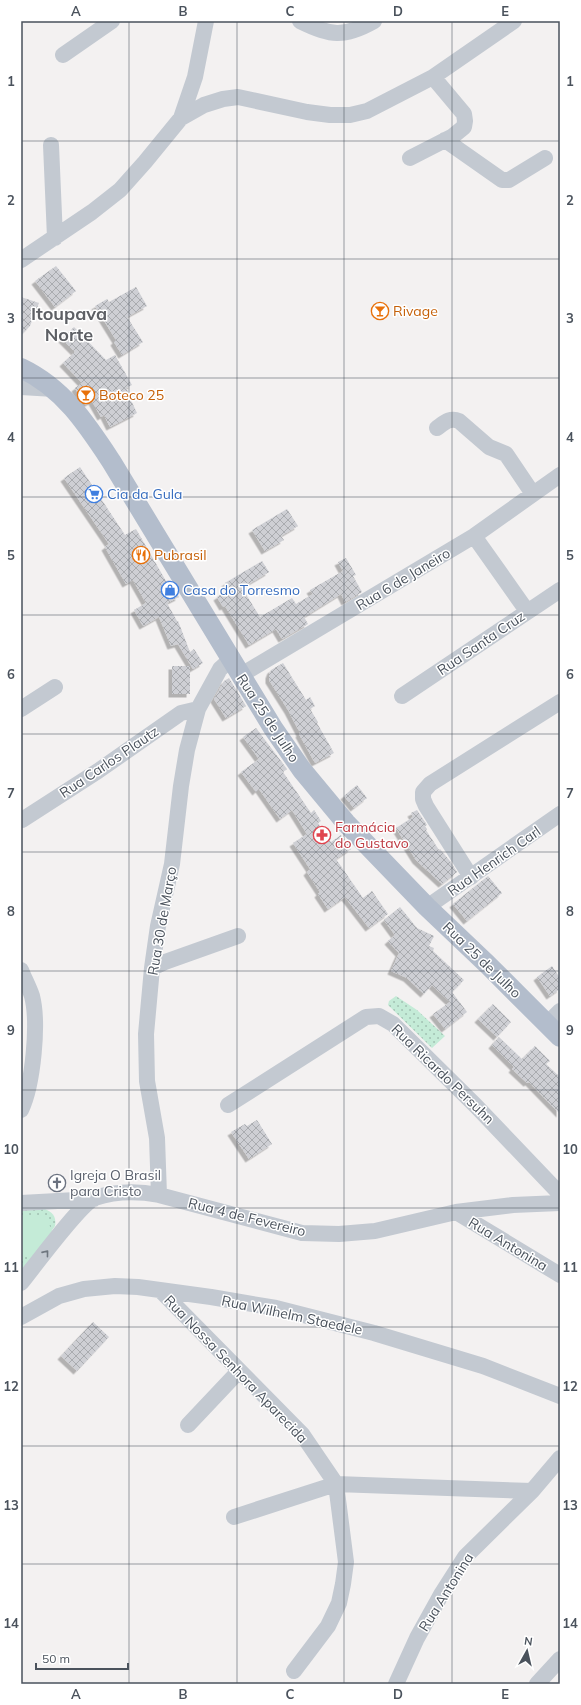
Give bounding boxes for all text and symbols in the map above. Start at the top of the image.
text: A [71,3,81,19]
text: B [179,3,188,19]
text: C [286,3,295,19]
text: D [393,3,403,19]
text: E [501,3,509,19]
text: 1 [7,73,15,89]
text: 1 [566,73,574,89]
text: 2 [7,192,15,208]
text: 2 [566,192,574,208]
bar icon: Rivage [370,301,390,321]
district label: Itoupava Norte [31,302,107,346]
place label: Rivage [393,302,438,320]
text: 3 [7,310,15,326]
text: 3 [566,310,574,326]
bar icon: Boteco 25 [76,385,96,405]
place label: Boteco 25 [99,386,164,404]
text: 4 [7,429,15,445]
text: 4 [566,429,574,445]
supermarket icon: Cia da Gula [84,484,104,504]
place label: Cia da Gula [107,485,182,503]
street label: Rua 6 de Janeiro [353,544,453,614]
restaurant icon: Pubrasil [131,545,151,565]
place label: Pubrasil [154,546,207,564]
text: 5 [7,547,15,563]
text: 5 [566,547,574,563]
shop icon: Casa do Torresmo [160,580,180,600]
place label: Casa do Torresmo [183,581,300,599]
street label: Rua Santa Cruz [434,607,528,679]
text: 6 [7,666,15,682]
text: 6 [566,666,574,682]
street label: Rua 25 de Julho [233,670,303,766]
street label: Rua Carlos Plautz [56,722,162,802]
text: 7 [7,785,15,801]
text: 7 [566,785,574,801]
place label: Farmácia do Gustavo [335,818,409,852]
street label: Rua Henrich Carl [444,822,544,900]
pharmacy icon: Farmácia do Gustavo [312,825,332,845]
street label: Rua 30 de Março [144,865,180,977]
text: 8 [7,903,15,919]
text: 8 [566,903,574,919]
street label: Rua 25 de Julho [439,918,525,1002]
street label: Rua Ricardo Persuhn [388,1020,498,1128]
text: 9 [7,1022,15,1038]
text: 9 [566,1022,574,1038]
text: 10 [3,1141,19,1157]
text: 10 [562,1141,578,1157]
place label: Igreja O Brasil para Cristo [70,1166,161,1200]
church icon: Igreja O Brasil para Cristo [47,1173,67,1193]
street label: Rua 4 de Fevereiro [186,1194,308,1240]
street label: Rua Antonina [465,1213,551,1275]
one-way arrow [41,1251,48,1258]
text: 11 [3,1259,19,1275]
text: 11 [562,1259,578,1275]
street label: Rua Nossa Senhora Aparecida [160,1291,312,1447]
street label: Rua Wilhelm Staedele [220,1291,364,1339]
text: 12 [3,1378,19,1394]
text: 12 [562,1378,578,1394]
text: 13 [3,1497,19,1513]
text: 13 [562,1497,578,1513]
street label: Rua Antonina [415,1549,477,1635]
text: 14 [3,1615,19,1631]
text: 14 [562,1615,578,1631]
north arrow [507,1631,547,1671]
text: N [523,1634,533,1649]
scale bar [36,1645,128,1671]
text: 50 m [42,1651,70,1666]
text: A [71,1686,81,1702]
text: B [179,1686,188,1702]
text: C [286,1686,295,1702]
text: D [393,1686,403,1702]
text: E [501,1686,509,1702]

